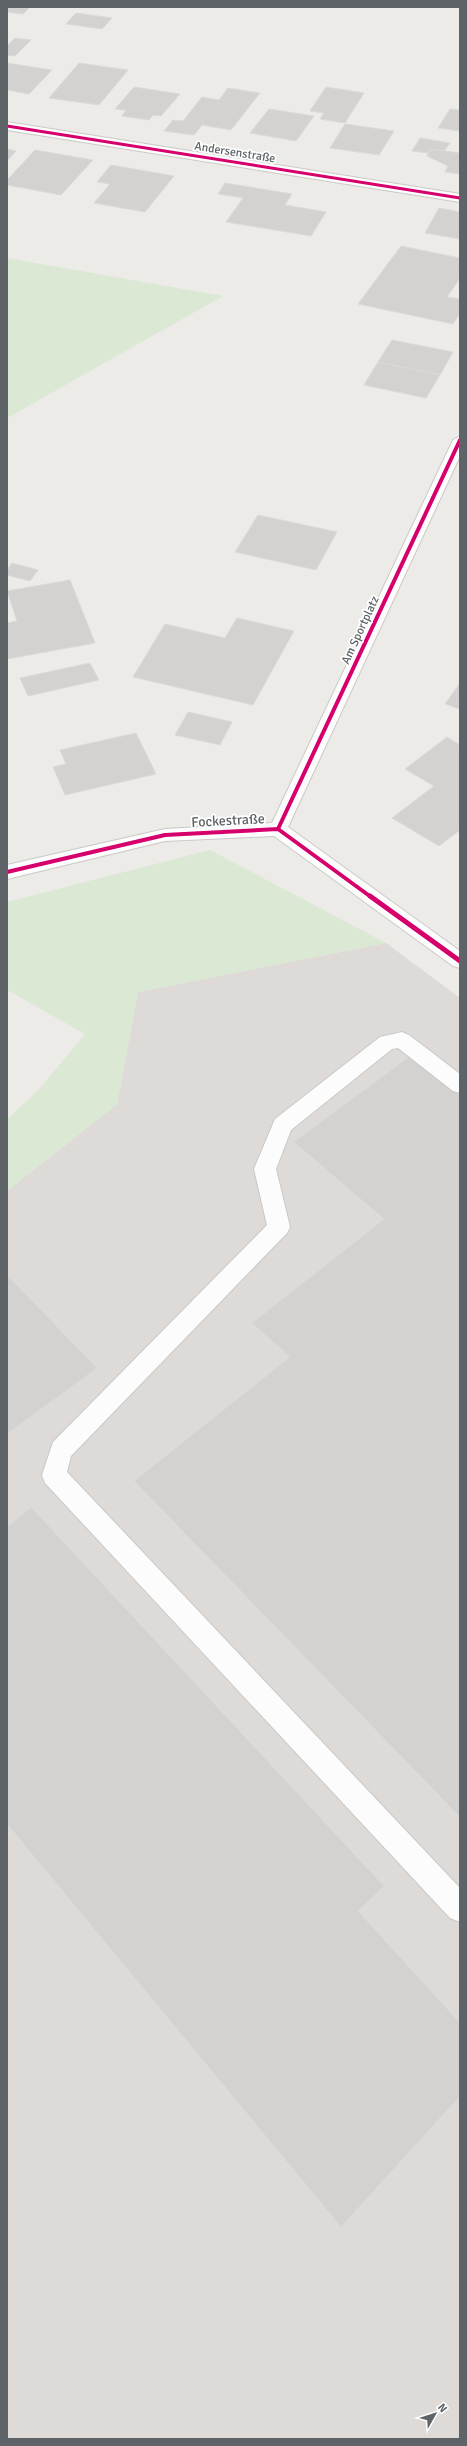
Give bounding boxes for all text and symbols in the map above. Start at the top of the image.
street label: Andersenstraße [193,139,277,166]
street label: Am Sportplatz [338,594,383,667]
street label: Fockestraße [191,810,265,831]
north arrow [415,2394,455,2434]
text: N [435,2401,450,2415]

